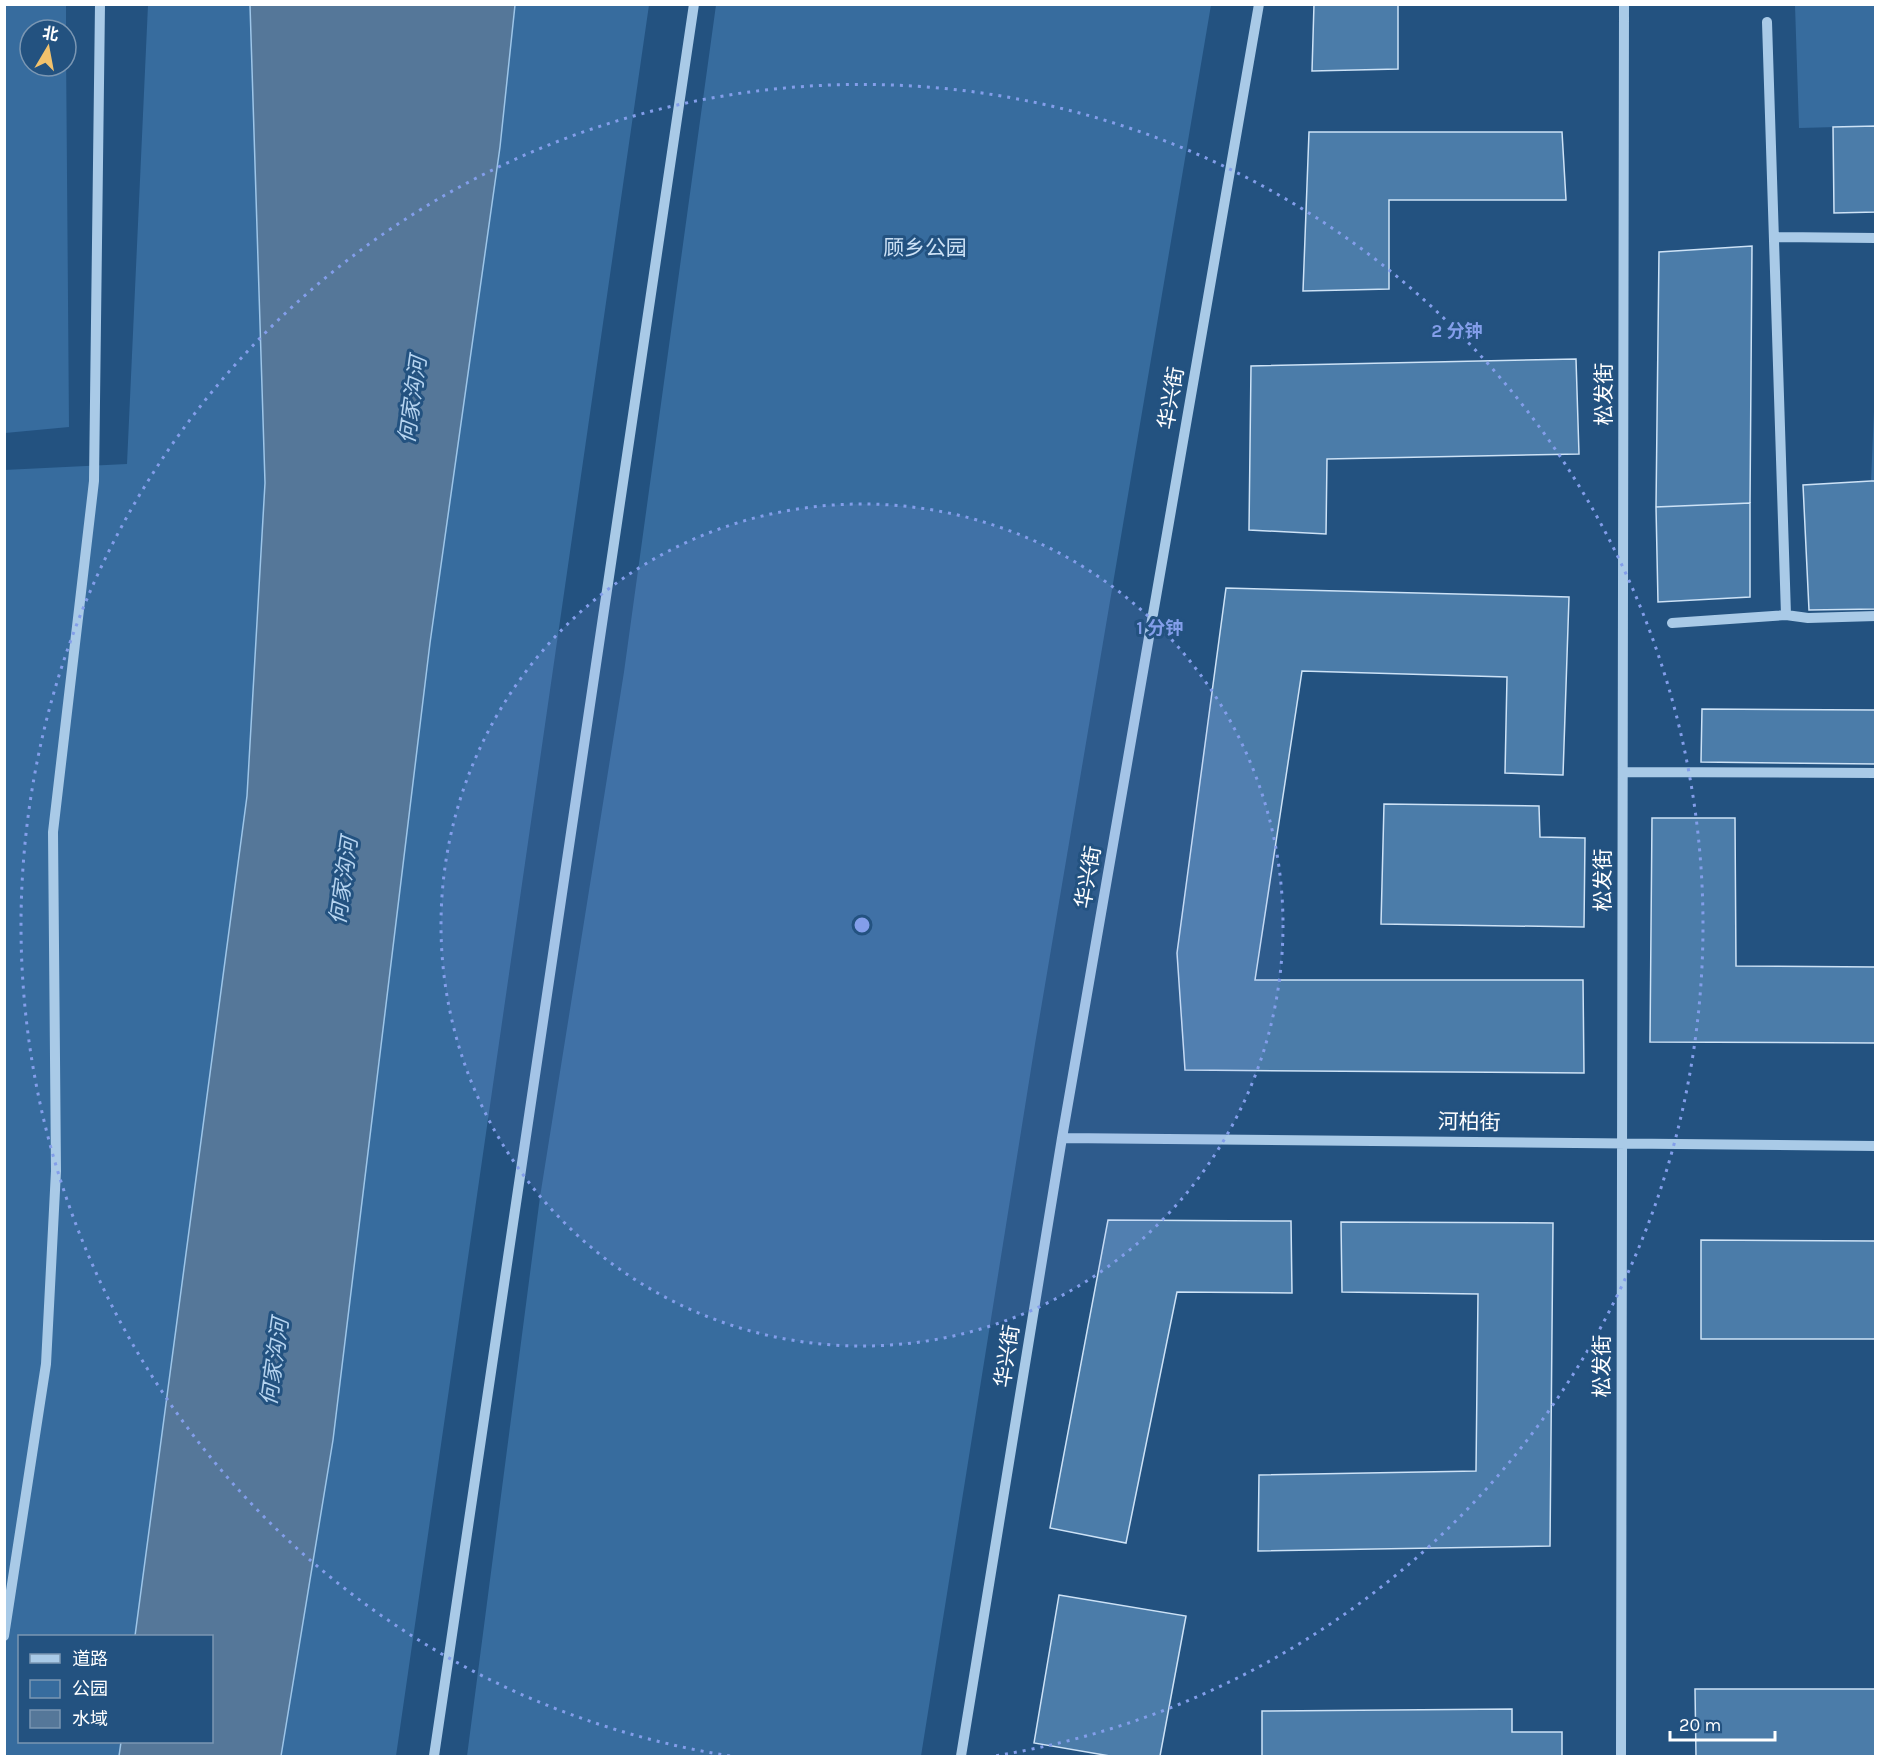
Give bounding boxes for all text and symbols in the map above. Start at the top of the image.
north arrow [18,18,78,78]
text: 北 [41,23,60,44]
park label: 顾乡公园 [883,236,967,260]
text: 2 分钟 [1431,320,1483,342]
water label: 何家沟河 [394,351,433,445]
street label: 松发街 [1592,363,1616,426]
street label: 华兴街 [1154,365,1188,431]
text: 1 分钟 [1137,617,1183,639]
water label: 何家沟河 [325,832,364,926]
street label: 华兴街 [1071,844,1105,910]
street label: 松发街 [1591,849,1615,912]
centre of rings [852,915,872,935]
street label: 河柏街 [1437,1109,1501,1135]
water label: 何家沟河 [256,1313,295,1407]
street label: 华兴街 [990,1323,1024,1389]
street label: 松发街 [1590,1335,1614,1398]
legend [18,1635,213,1743]
text: 道路 [72,1648,108,1670]
text: 公园 [72,1678,108,1700]
scale bar [1670,1704,1775,1742]
text: 水域 [72,1708,108,1730]
text: 20 m [1679,1714,1721,1736]

